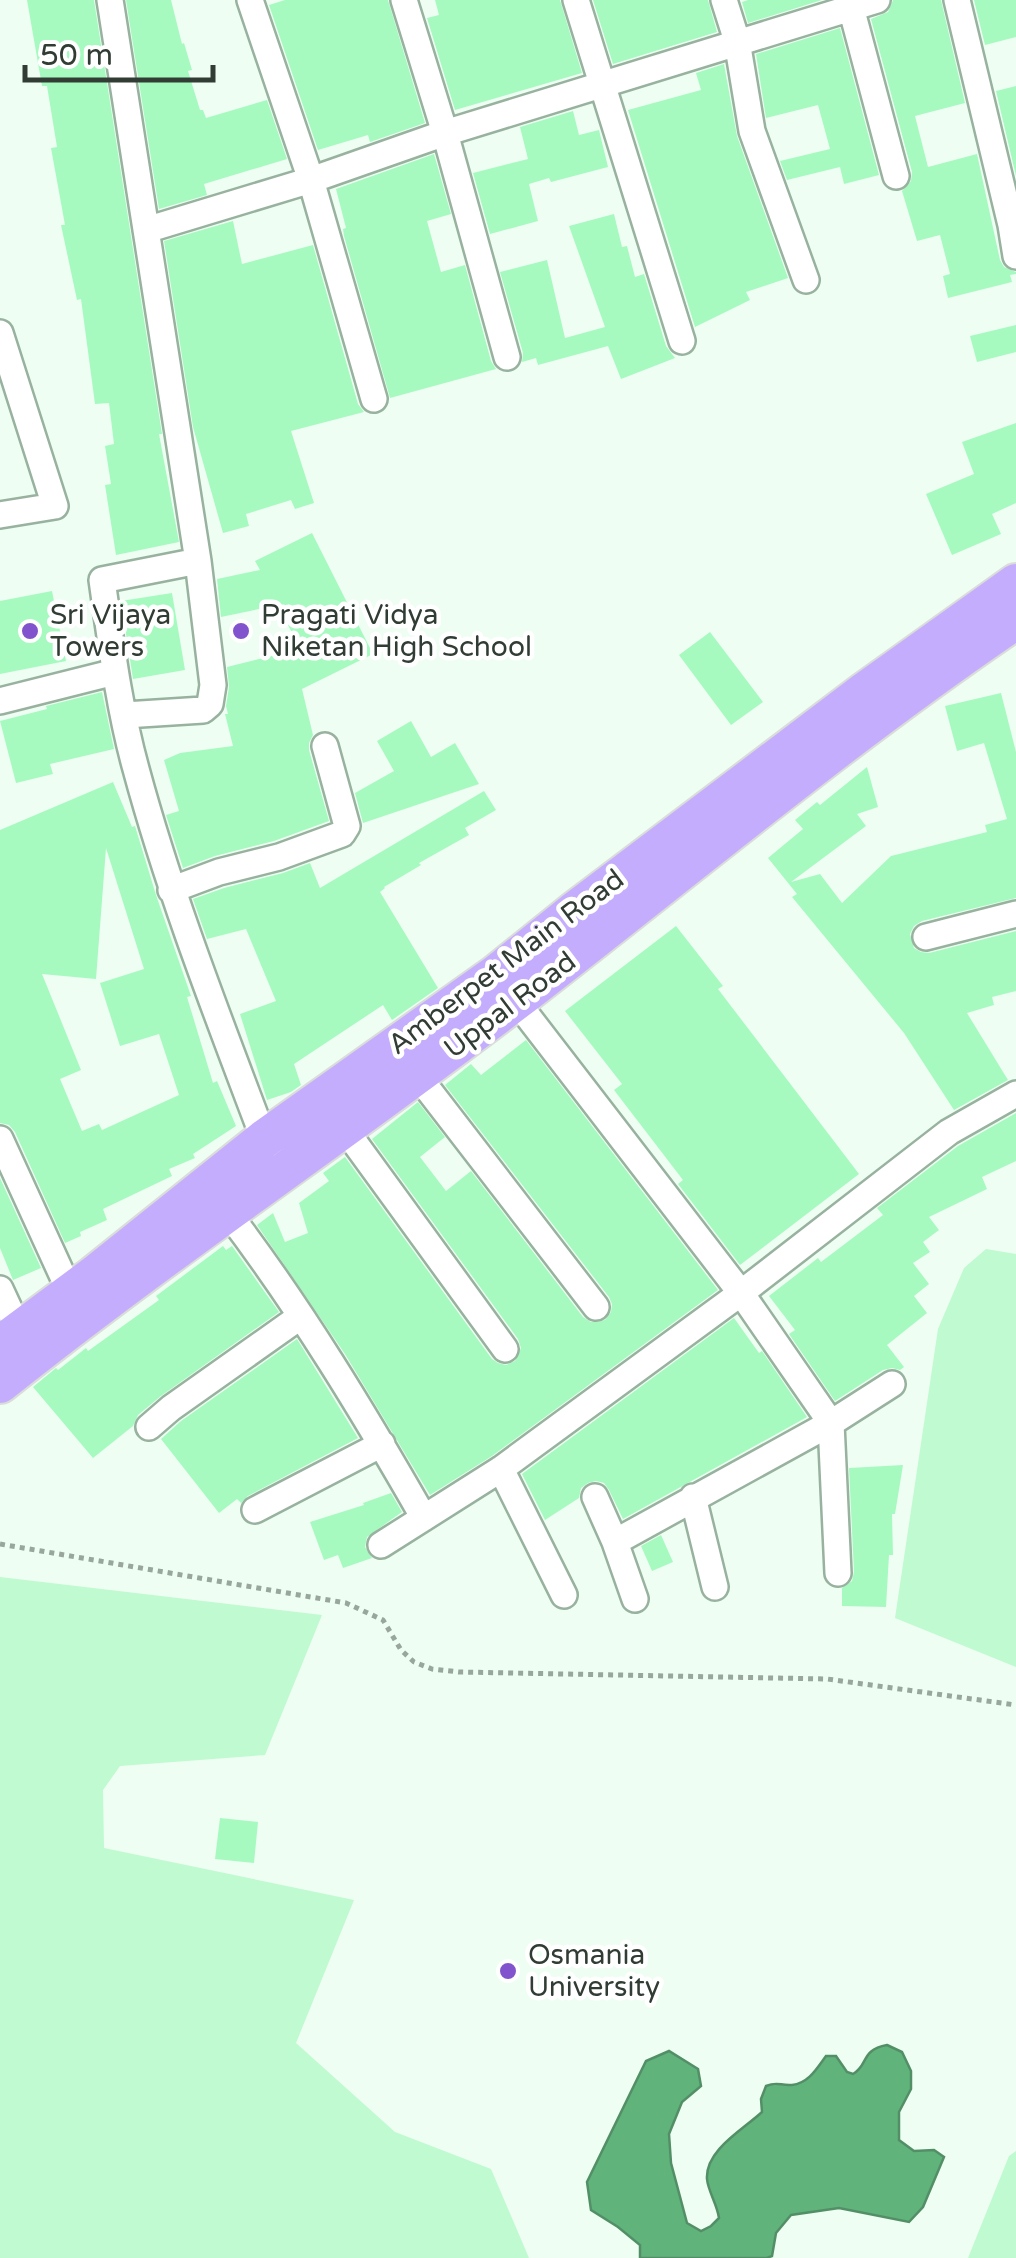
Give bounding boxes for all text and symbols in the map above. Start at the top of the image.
scale bar [25,20,212,82]
text: 50 m [40,37,113,74]
place label: Sri Vijaya Towers [50,598,171,664]
place label: Pragati Vidya Niketan High School [261,598,532,664]
marker: Sri Vijaya Towers [19,620,41,642]
marker: Pragati Vidya Niketan High School [230,620,252,642]
street label: Amberpet Main Road [381,862,631,1062]
street label: Uppal Road [437,944,583,1066]
place label: Osmania University [528,1938,660,2004]
marker: Osmania University [497,1960,519,1982]

